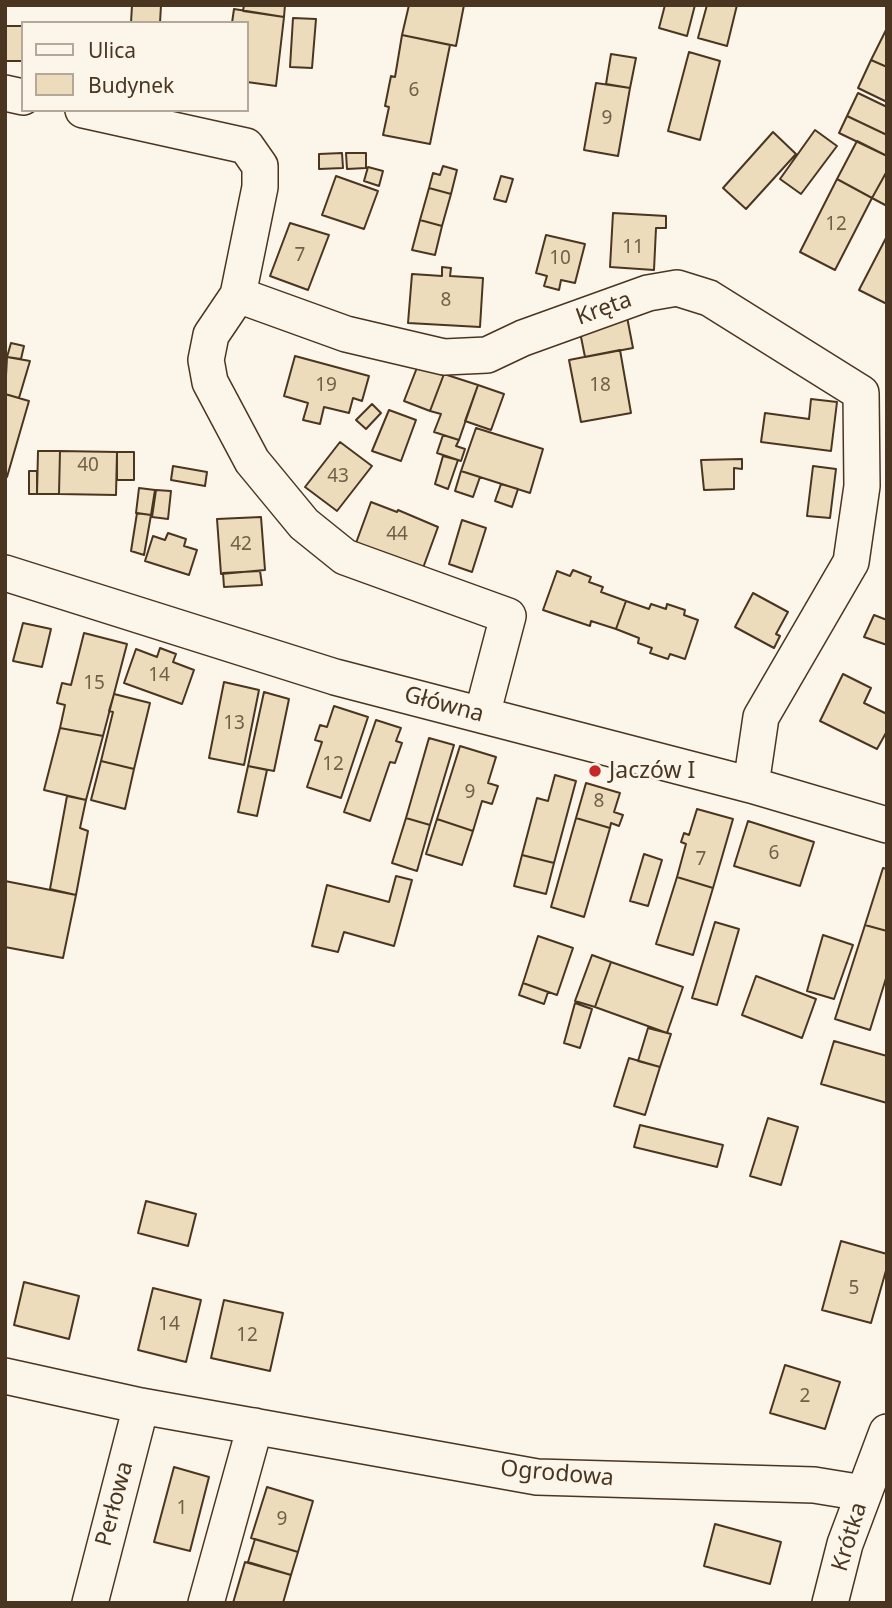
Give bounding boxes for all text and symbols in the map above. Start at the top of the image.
legend [21,21,248,112]
text: Ulica [88,36,136,64]
text: Budynek [88,71,174,99]
house number: 6 [409,80,419,102]
house number: 9 [602,108,612,130]
house number: 12 [825,214,847,236]
house number: 11 [622,237,644,259]
house number: 7 [295,245,305,267]
house number: 10 [549,248,571,270]
street label: Kręta [572,286,636,332]
house number: 8 [441,290,451,312]
house number: 19 [315,375,337,397]
house number: 18 [589,375,611,397]
house number: 40 [77,455,99,477]
house number: 43 [327,466,349,488]
house number: 44 [386,524,408,546]
house number: 42 [230,534,252,556]
house number: 14 [148,665,170,687]
house number: 15 [83,673,105,695]
street label: Główna [401,681,487,729]
house number: 13 [223,713,245,735]
house number: 12 [322,754,344,776]
place label: Jaczów I [609,757,695,785]
marker: Jaczów I [587,763,603,779]
house number: 9 [465,782,475,804]
house number: 8 [594,791,604,813]
house number: 6 [769,843,779,865]
house number: 7 [696,849,706,871]
house number: 5 [849,1278,859,1300]
house number: 14 [158,1314,180,1336]
house number: 12 [236,1325,258,1347]
house number: 2 [800,1386,810,1408]
street label: Ogrodowa [499,1455,615,1493]
street label: Perłowa [90,1459,140,1549]
house number: 1 [177,1498,187,1520]
street label: Krótka [826,1499,874,1575]
house number: 9 [277,1509,287,1531]

